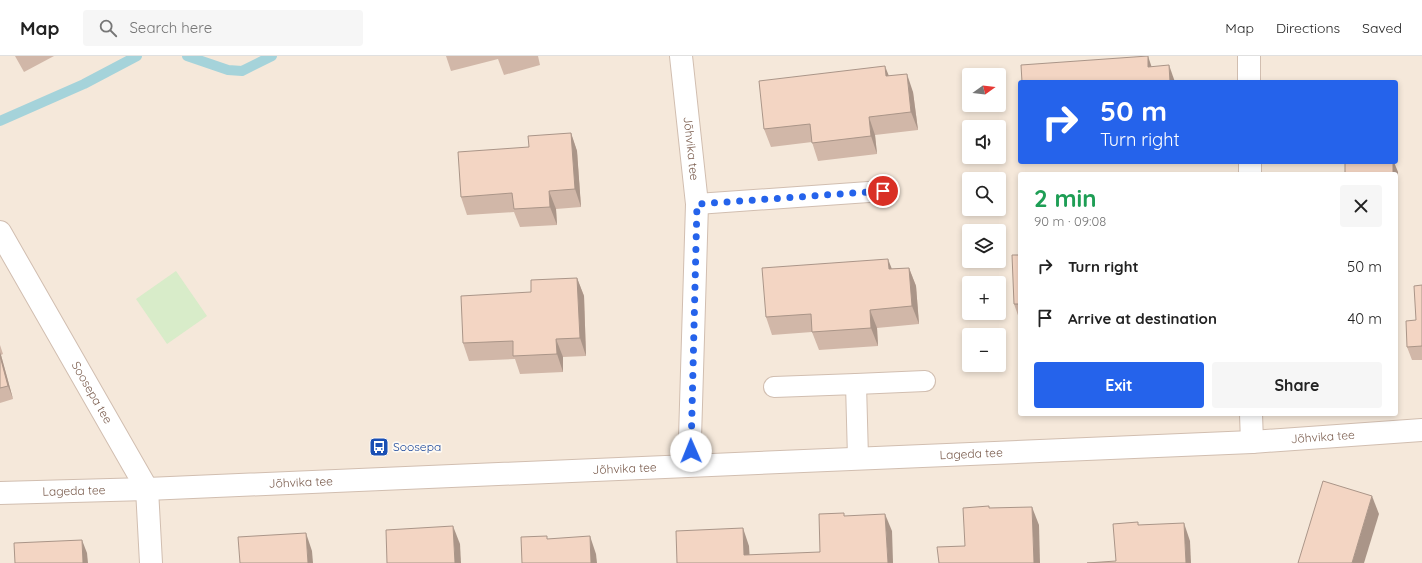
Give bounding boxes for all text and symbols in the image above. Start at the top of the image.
search box [83,10,363,46]
text: Map [20,16,59,40]
icon: search [97,17,119,39]
text: Search here [129,18,212,37]
text: Map [1225,19,1254,37]
text: Directions [1276,19,1340,37]
text: Saved [1362,19,1402,37]
north arrow [962,68,1006,112]
map controls [962,68,1006,372]
text: 50 m [1100,93,1167,128]
icon: right [1034,96,1086,148]
street label: Jõhvika tee [681,116,702,181]
button: sound [962,120,1006,164]
text: Turn right [1100,128,1180,151]
button: search [962,172,1006,216]
pin [866,174,900,208]
icon: arrive [872,180,894,202]
text: 2 min [1034,183,1096,213]
button: close [1340,185,1382,227]
text: 90 m · 09:08 [1034,213,1106,229]
button: layers [962,224,1006,268]
icon: right [1034,255,1056,277]
text: Turn right [1068,257,1139,276]
text: 50 m [1347,257,1382,276]
button: + [962,276,1006,320]
icon: arrive [1034,307,1056,329]
text: Arrive at destination [1068,309,1217,328]
text: 40 m [1347,309,1382,328]
button: − [962,328,1006,372]
street label: Soosepa tee [69,359,116,426]
button: Exit [1034,362,1204,408]
button: Share [1212,362,1382,408]
street label: Jõhvika tee [1290,427,1356,446]
position arrow [670,430,712,472]
bus stop icon: Soosepa [368,436,390,458]
place label: Soosepa [393,439,441,454]
street label: Lageda tee [939,445,1003,462]
street label: Jõhvika tee [592,459,657,477]
street label: Jõhvika tee [268,473,333,491]
street label: Lageda tee [42,482,106,499]

